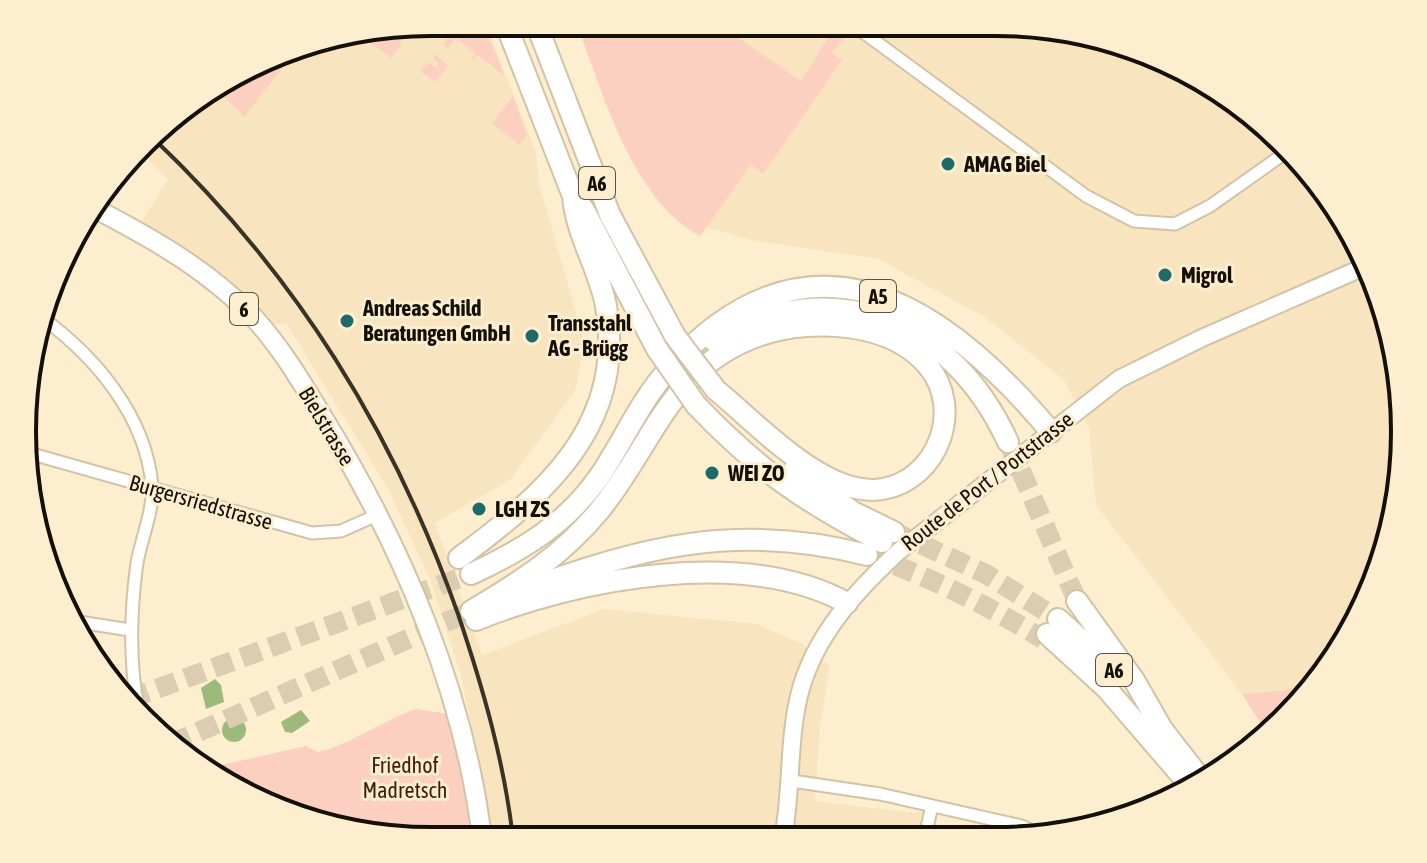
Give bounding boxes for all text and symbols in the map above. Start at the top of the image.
place label: AMAG Biel [963,151,1047,177]
marker: AMAG Biel [939,155,957,173]
road number: A6 [579,167,615,199]
place label: Migrol [1181,262,1234,288]
marker: Migrol [1156,266,1174,284]
road number: A5 [860,280,896,312]
road number: 6 [230,293,258,325]
place label: Andreas Schild Beratungen GmbH [362,295,511,346]
place label: Transstahl AG - Brügg [547,310,633,361]
marker: Andreas Schild Beratungen GmbH [338,312,356,330]
marker: Transstahl AG - Brügg [523,327,541,345]
street label: Bielstrasse [293,382,361,470]
street label: Route de Port / Portstrasse [896,406,1078,556]
place label: WEI ZO [727,460,785,486]
marker: WEI ZO [703,464,721,482]
street label: Burgersriedstrasse [126,469,276,535]
place label: LGH ZS [495,496,550,522]
marker: LGH ZS [470,500,488,518]
road number: A6 [1096,654,1132,686]
park label: Friedhof Madretsch [363,752,447,803]

